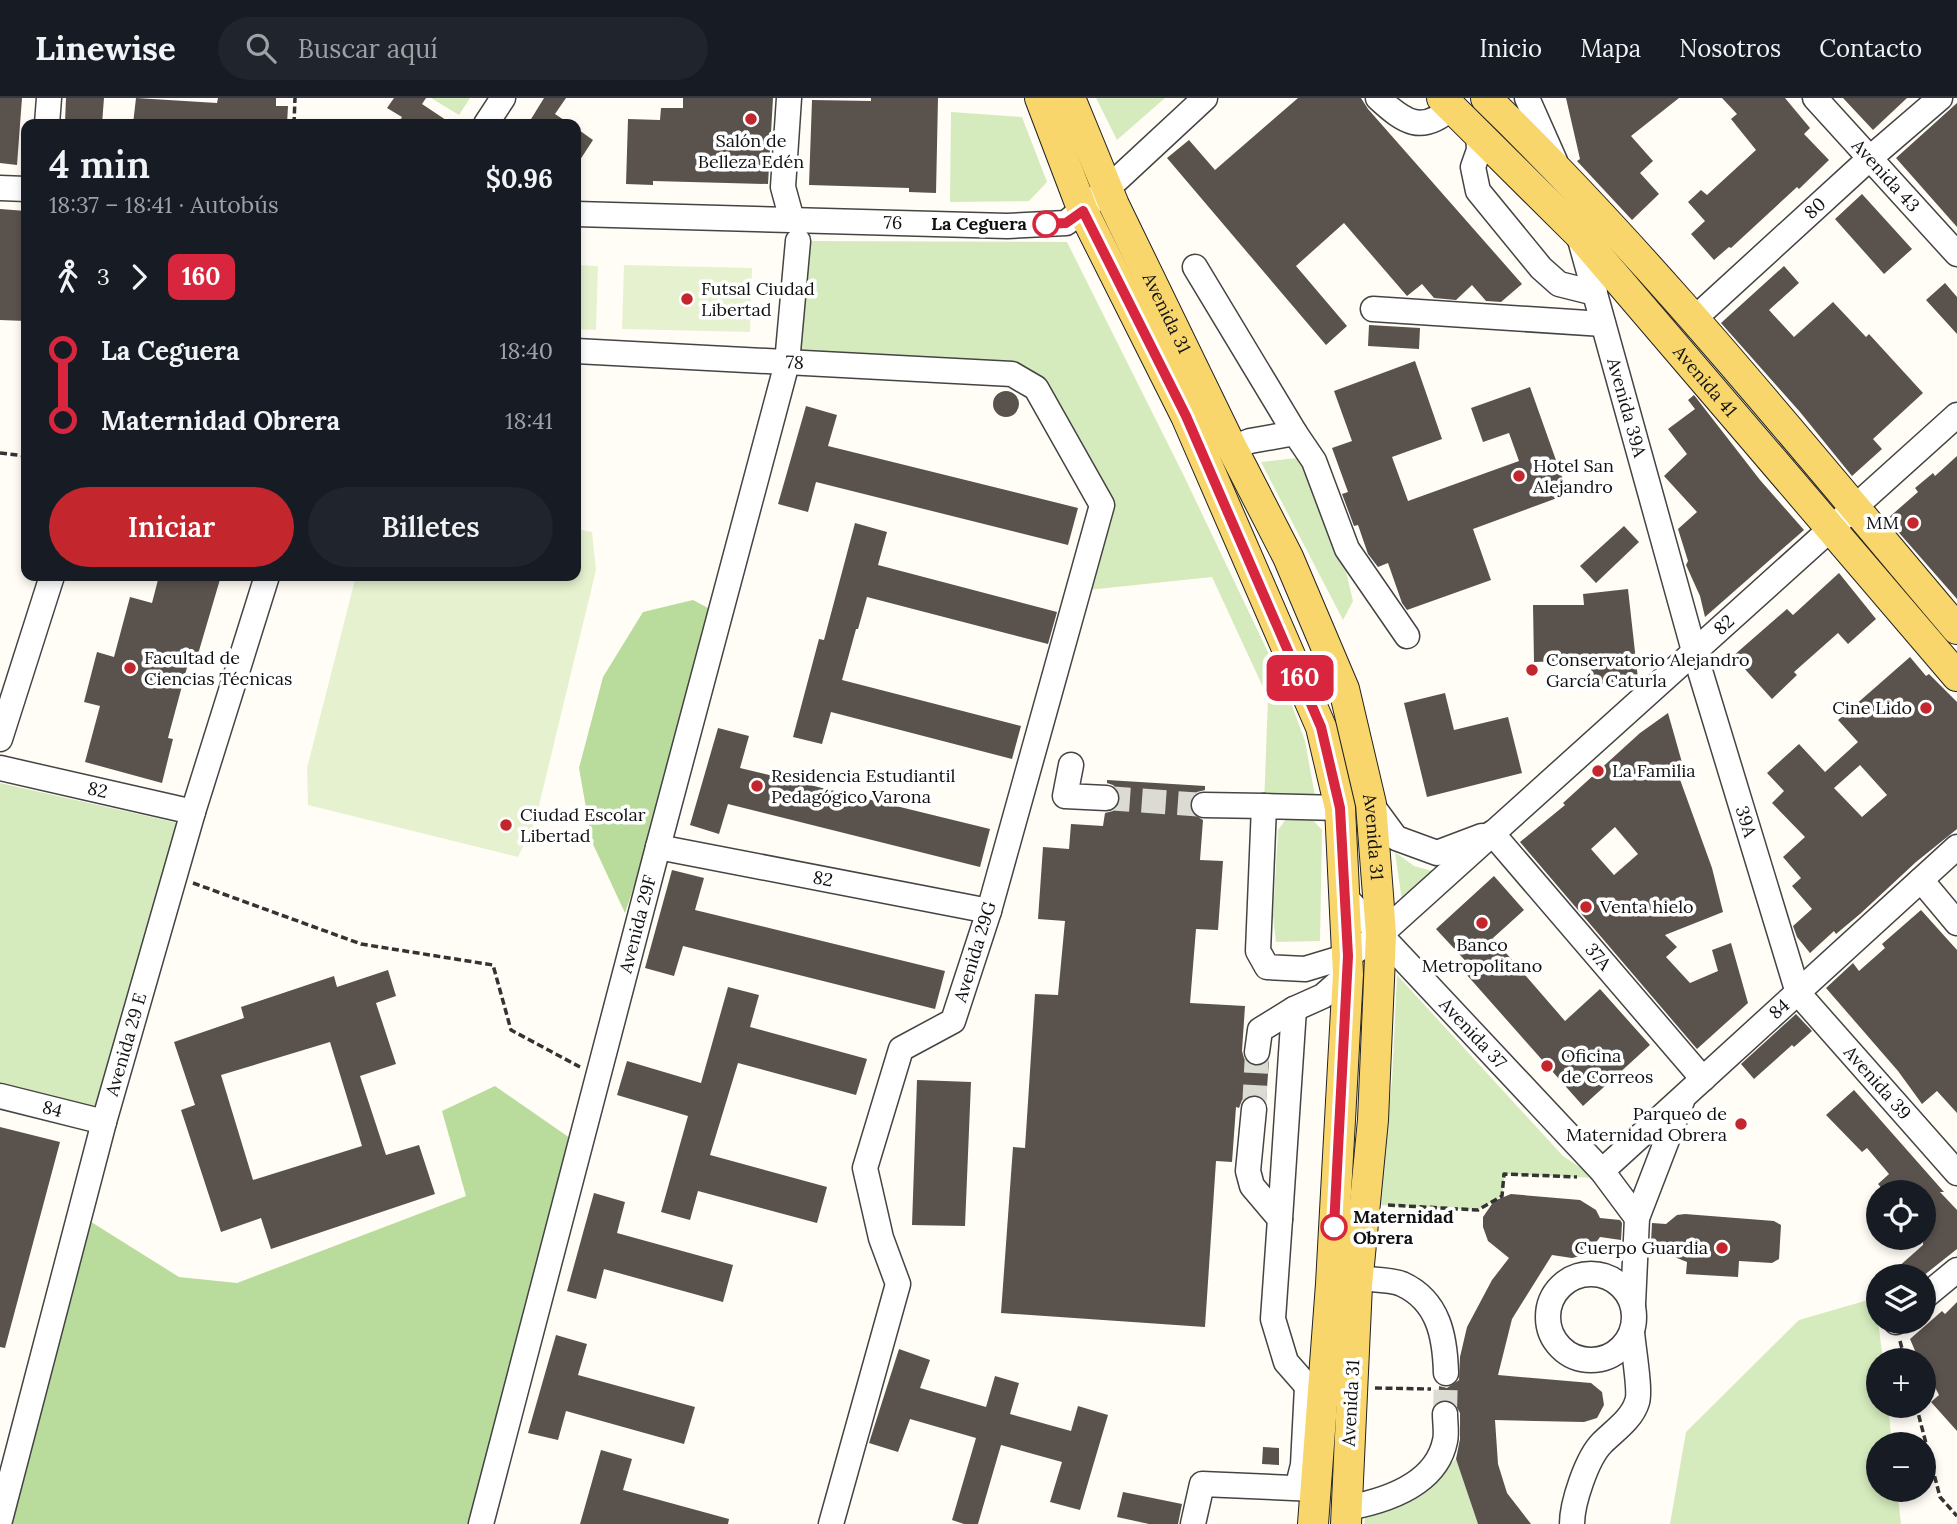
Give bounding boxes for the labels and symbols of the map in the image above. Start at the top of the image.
marker: Salón de Belleza Edén [743,111,759,127]
place label: Salón de Belleza Edén [698,129,804,173]
street label: Avenida 43 [1846,133,1925,216]
street label: 80 [1799,192,1830,224]
street label: 76 [883,211,903,234]
marker: La Ceguera [1033,211,1059,237]
place label: La Ceguera [931,212,1028,235]
street label: Avenida 31 [1137,268,1196,357]
place label: Futsal Ciudad Libertad [701,277,815,321]
marker: Futsal Ciudad Libertad [679,291,695,307]
street label: Avenida 41 [1668,340,1742,422]
street label: 78 [785,350,805,374]
street label: Avenida 39A [1602,354,1652,460]
place label: Hotel San Alejandro [1532,454,1614,498]
marker: Hotel San Alejandro [1511,468,1527,484]
place label: MM [1866,511,1899,534]
marker: MM [1905,515,1921,531]
street label: 82 [1709,609,1739,640]
place label: Facultad de Ciencias Técnicas [144,646,292,690]
place label: Conservatorio Alejandro García Caturla [1546,648,1750,692]
line badge: 160 [1260,655,1340,701]
marker: Facultad de Ciencias Técnicas [122,660,138,676]
marker: Conservatorio Alejandro García Caturla [1524,662,1540,678]
place label: Cine Lido [1832,696,1912,719]
marker: Cine Lido [1918,700,1934,716]
place label: La Familia [1612,759,1696,782]
marker: La Familia [1590,763,1606,779]
place label: Residencia Estudiantil Pedagógico Varona [771,764,956,808]
street label: 82 [85,776,110,803]
marker: Residencia Estudiantil Pedagógico Varona [749,778,765,794]
street label: Avenida 31 [1358,790,1389,881]
place label: Ciudad Escolar Libertad [520,803,646,847]
street label: 39A [1731,803,1762,841]
marker: Ciudad Escolar Libertad [498,817,514,833]
street label: 82 [811,865,835,892]
street label: Avenida 29F [613,872,661,976]
place label: Venta hielo [1599,895,1694,918]
street label: Avenida 29G [948,898,1001,1006]
marker: Venta hielo [1578,899,1594,915]
marker: Banco Metropolitano [1474,915,1490,931]
place label: Banco Metropolitano [1422,933,1542,977]
street label: 37A [1580,938,1617,975]
street label: Avenida 29 E [100,990,152,1100]
street label: Avenida 37 [1434,992,1512,1073]
street label: 84 [1764,993,1794,1024]
street label: Avenida 39 [1838,1040,1916,1124]
place label: Oficina de Correos [1561,1044,1653,1088]
marker: Oficina de Correos [1539,1058,1555,1074]
street label: 84 [40,1095,65,1122]
place label: Parqueo de Maternidad Obrera [1566,1102,1727,1146]
marker: Parqueo de Maternidad Obrera [1733,1116,1749,1132]
place label: Maternidad Obrera [1353,1205,1454,1249]
marker: Maternidad Obrera [1321,1214,1347,1240]
place label: Cuerpo Guardia [1575,1236,1708,1259]
marker: Cuerpo Guardia [1714,1240,1730,1256]
street label: Avenida 31 [1337,1359,1364,1448]

